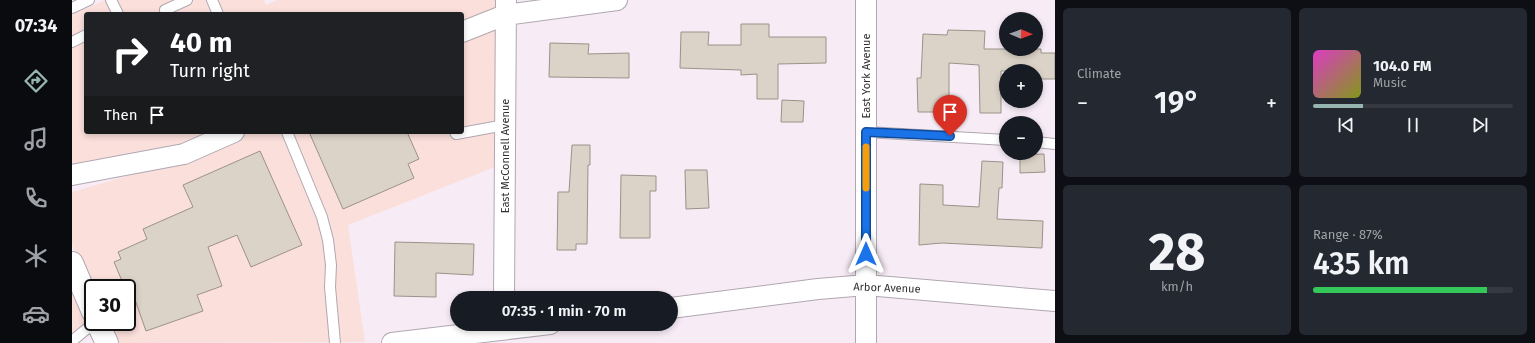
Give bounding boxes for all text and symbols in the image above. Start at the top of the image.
north arrow [999,12,1043,56]
map controls [999,12,1043,160]
text: 07:34 [15,15,57,37]
text: 40 m [170,26,233,59]
icon: right [104,28,156,80]
street label: East York Avenue [860,34,873,118]
text: 104.0 FM [1373,57,1432,75]
text: Turn right [170,60,250,82]
button: + [999,64,1043,108]
text: Climate [1077,66,1121,81]
icon: directions [22,67,50,95]
text: Music [1373,75,1407,90]
text: 19° [1154,85,1200,121]
text: − [1077,90,1088,117]
text: + [1266,90,1277,117]
pin [933,95,967,136]
street label: East McConnell Avenue [499,99,512,213]
icon: arrive [939,101,961,123]
icon: arrive [146,104,168,126]
text: Then [104,106,138,124]
icon: previous [1335,114,1357,136]
icon: pause [1402,114,1424,136]
icon: next [1469,114,1491,136]
button: − [999,116,1043,160]
icon: music [22,125,50,153]
icon: phone [22,184,50,212]
text: 28 [1148,221,1206,284]
text: Range · 87% [1313,227,1383,242]
position arrow [845,233,887,275]
icon: climate [22,242,50,270]
text: 435 km [1313,246,1410,282]
speed limit sign: 30 [84,279,136,331]
text: km/h [1161,279,1193,294]
street label: Arbor Avenue [853,280,921,296]
icon: car [22,300,50,328]
text: 07:35 · 1 min · 70 m [502,302,626,320]

